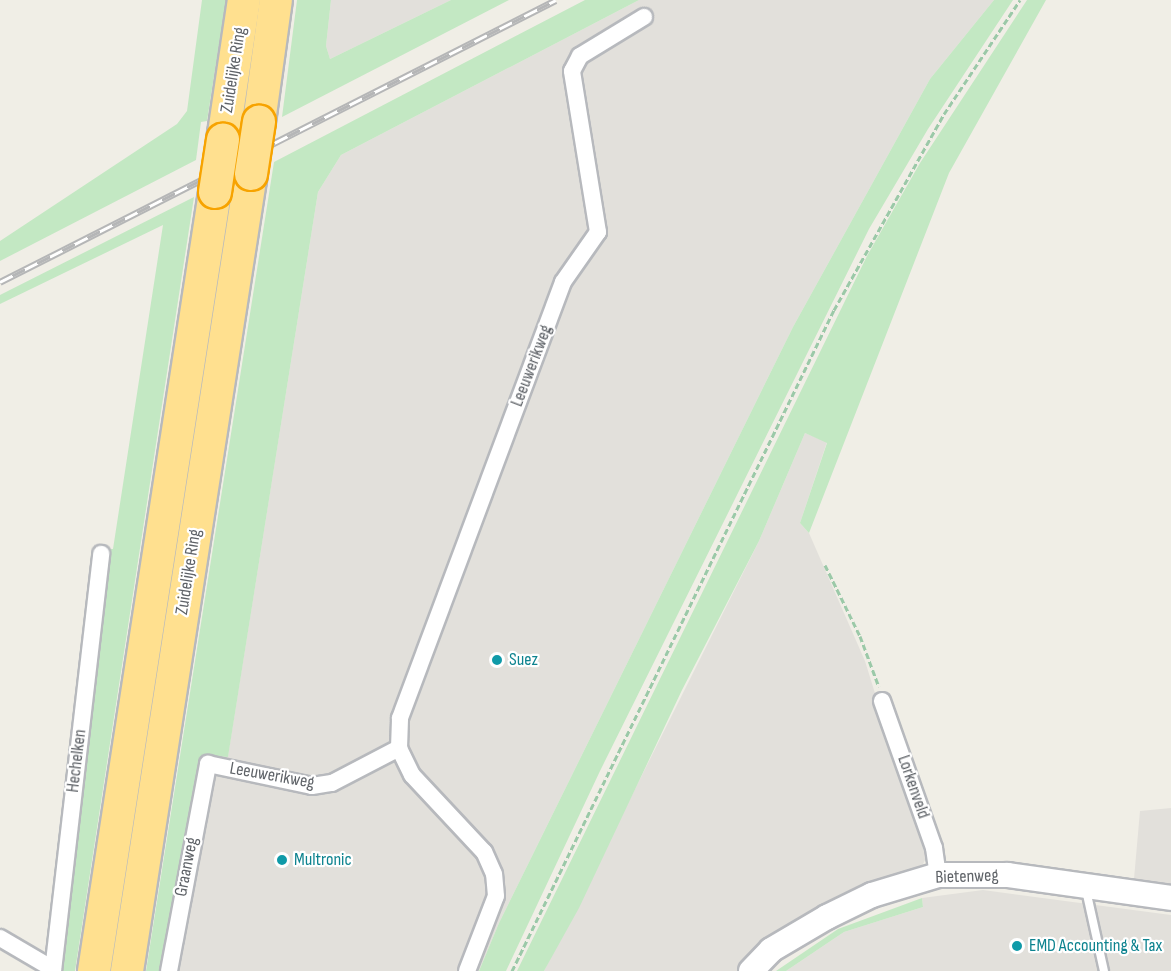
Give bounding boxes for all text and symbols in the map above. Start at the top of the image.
street label: Zuidelijke Ring [217,26,251,114]
street label: Leeuwerikweg [507,322,557,410]
street label: Zuidelijke Ring [172,528,206,616]
place label: Suez [509,649,538,671]
marker: Suez [490,653,504,667]
street label: Hechelken [62,728,92,794]
street label: Lorkenveld [892,753,934,821]
street label: Leeuwerikweg [228,758,316,794]
street label: Graanweg [171,836,203,898]
place label: Multronic [294,849,352,871]
marker: Multronic [275,853,289,867]
street label: Bietenweg [935,865,999,889]
place label: EMD Accounting & Tax [1029,935,1162,957]
marker: EMD Accounting & Tax [1010,939,1024,953]

